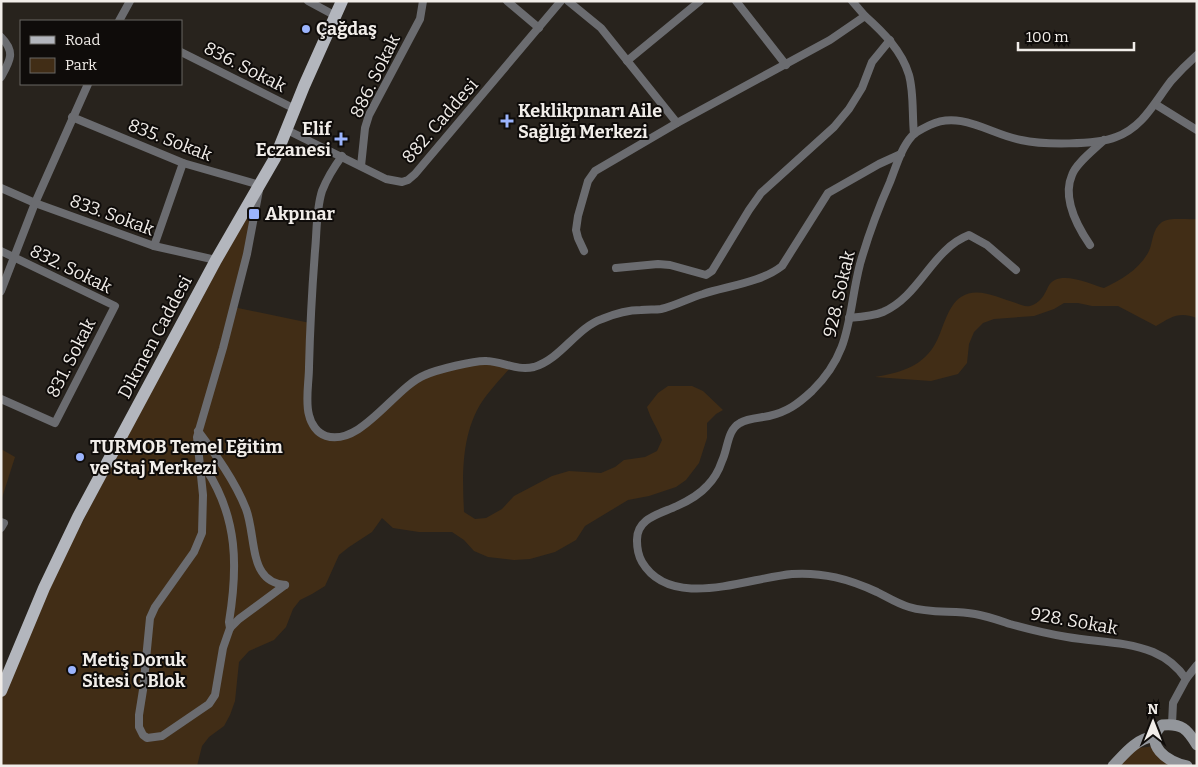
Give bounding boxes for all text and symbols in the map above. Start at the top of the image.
place label: Çağdaş [316,18,377,40]
legend [20,20,182,85]
scale bar [1018,20,1134,52]
marker: Çağdaş [300,23,312,35]
text: 100 m [1026,28,1069,46]
street label: 886. Sokak [345,30,405,121]
text: Road [65,31,100,49]
street label: 836. Sokak [200,37,291,97]
text: Park [65,56,97,74]
street label: 882. Caddesi [397,74,483,168]
place label: Keklikpınarı Aile Sağlığı Merkezi [518,100,662,143]
street label: 835. Sokak [125,114,216,166]
marker: Keklikpınarı Aile Sağlığı Merkezi [500,114,514,128]
place label: Elif Eczanesi [256,118,332,161]
marker: Elif Eczanesi [335,133,347,145]
street label: 833. Sokak [67,190,158,241]
place label: Akpınar [265,203,336,225]
marker: Akpınar [247,207,261,221]
street label: 832. Sokak [26,240,116,299]
street label: 928. Sokak [818,248,860,340]
street label: Dikmen Caddesi [113,272,197,402]
street label: 831. Sokak [42,314,101,401]
place label: TURMOB Temel Eğitim ve Staj Merkezi [89,436,283,479]
marker: TURMOB Temel Eğitim ve Staj Merkezi [74,451,86,463]
street label: 928. Sokak [1029,602,1120,640]
place label: Metiş Doruk Sitesi C Blok [82,649,187,692]
marker: Metiş Doruk Sitesi C Blok [66,664,78,676]
north arrow [1128,697,1178,747]
text: N [1148,701,1159,718]

